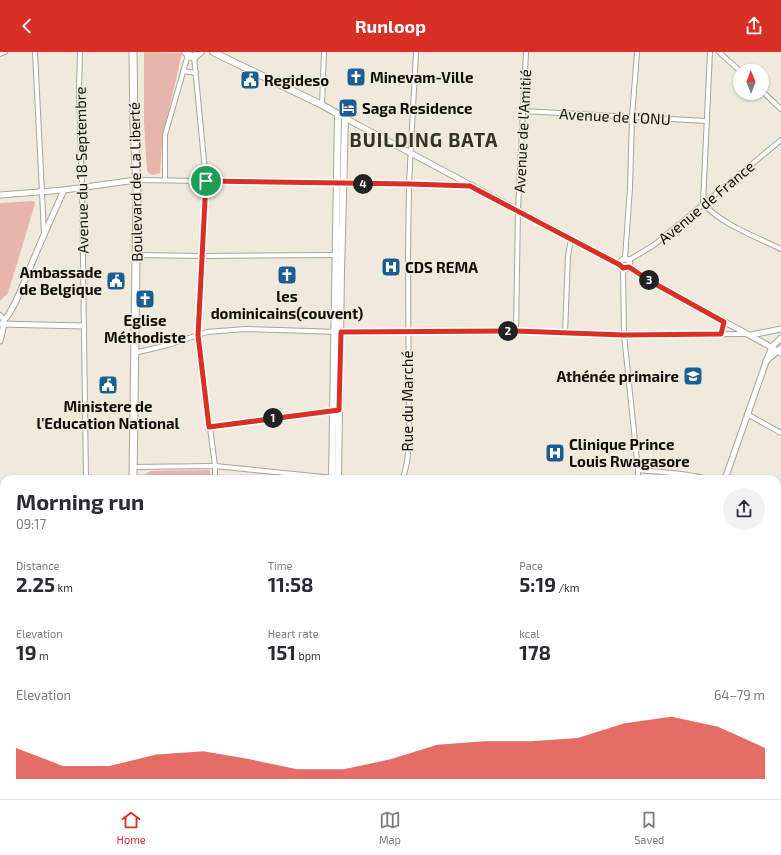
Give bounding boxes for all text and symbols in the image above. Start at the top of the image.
icon: back [16,15,38,37]
text: Runloop [355,15,426,37]
icon: share [743,15,765,37]
north arrow [733,64,769,100]
map controls [733,64,769,100]
church icon: Minevam-Ville [345,66,367,88]
place label: Minevam-Ville [370,68,473,86]
public building icon: Regideso [239,69,261,91]
street label: Avenue de l'Amitié [510,69,534,193]
place label: Regideso [264,71,329,89]
street label: Avenue du 18 Septembre [71,86,91,254]
hotel icon: Saga Residence [337,97,359,119]
place label: Saga Residence [362,99,472,117]
street label: Boulevard de La Liberté [125,102,145,262]
street label: Avenue de l'ONU [559,104,671,128]
district label: BUILDING BATA [350,128,498,151]
street label: Avenue de France [654,157,758,247]
pin [189,164,223,198]
icon: arrive [195,170,217,192]
pin: 4 [353,174,373,194]
text: 4 [359,177,367,190]
hospital icon: CDS REMA [380,256,402,278]
place label: CDS REMA [405,258,478,276]
place label: Ambassade de Belgique [19,263,102,298]
church icon: les dominicains(couvent) [276,264,298,286]
public building icon: Ambassade de Belgique [105,270,127,292]
pin: 3 [639,270,659,290]
text: 3 [646,273,652,286]
place label: les dominicains(couvent) [211,287,363,322]
church icon: Eglise Méthodiste [134,288,156,310]
place label: Eglise Méthodiste [104,311,186,346]
pin: 2 [498,321,518,341]
text: 2 [505,324,511,337]
street label: Rue du Marché [398,350,416,452]
school or university icon: Athénée primaire [682,365,704,387]
place label: Athénée primaire [556,367,679,385]
public building icon: Ministere de l'Education National [97,374,119,396]
place label: Ministere de l'Education National [37,397,180,432]
pin: 1 [263,408,283,428]
text: 1 [271,411,275,424]
place label: Clinique Prince Louis Rwagasore [569,435,690,470]
hospital icon: Clinique Prince Louis Rwagasore [544,442,566,464]
text: Morning run [16,488,144,514]
button: share [723,488,765,530]
text: 09:17 [16,516,46,532]
text: Distance [16,559,59,572]
text: Time [268,559,292,572]
text: Pace [519,559,543,572]
text: 2.25 [16,572,55,596]
text: 11:58 [268,572,314,596]
text: 5:19 [519,572,556,596]
text: km [55,581,73,594]
text: /km [556,581,579,594]
text: Elevation [16,627,63,640]
text: Heart rate [268,627,319,640]
text: kcal [519,627,539,640]
text: 19 [16,640,36,664]
text: 151 [268,640,296,664]
text: 178 [519,640,551,664]
text: m [36,649,49,662]
text: bpm [296,649,321,662]
text: Elevation [16,687,71,703]
text: 64–79 m [714,687,765,703]
tab: Home [117,809,146,846]
tab: Map [379,809,401,846]
tab: Saved [634,809,664,846]

